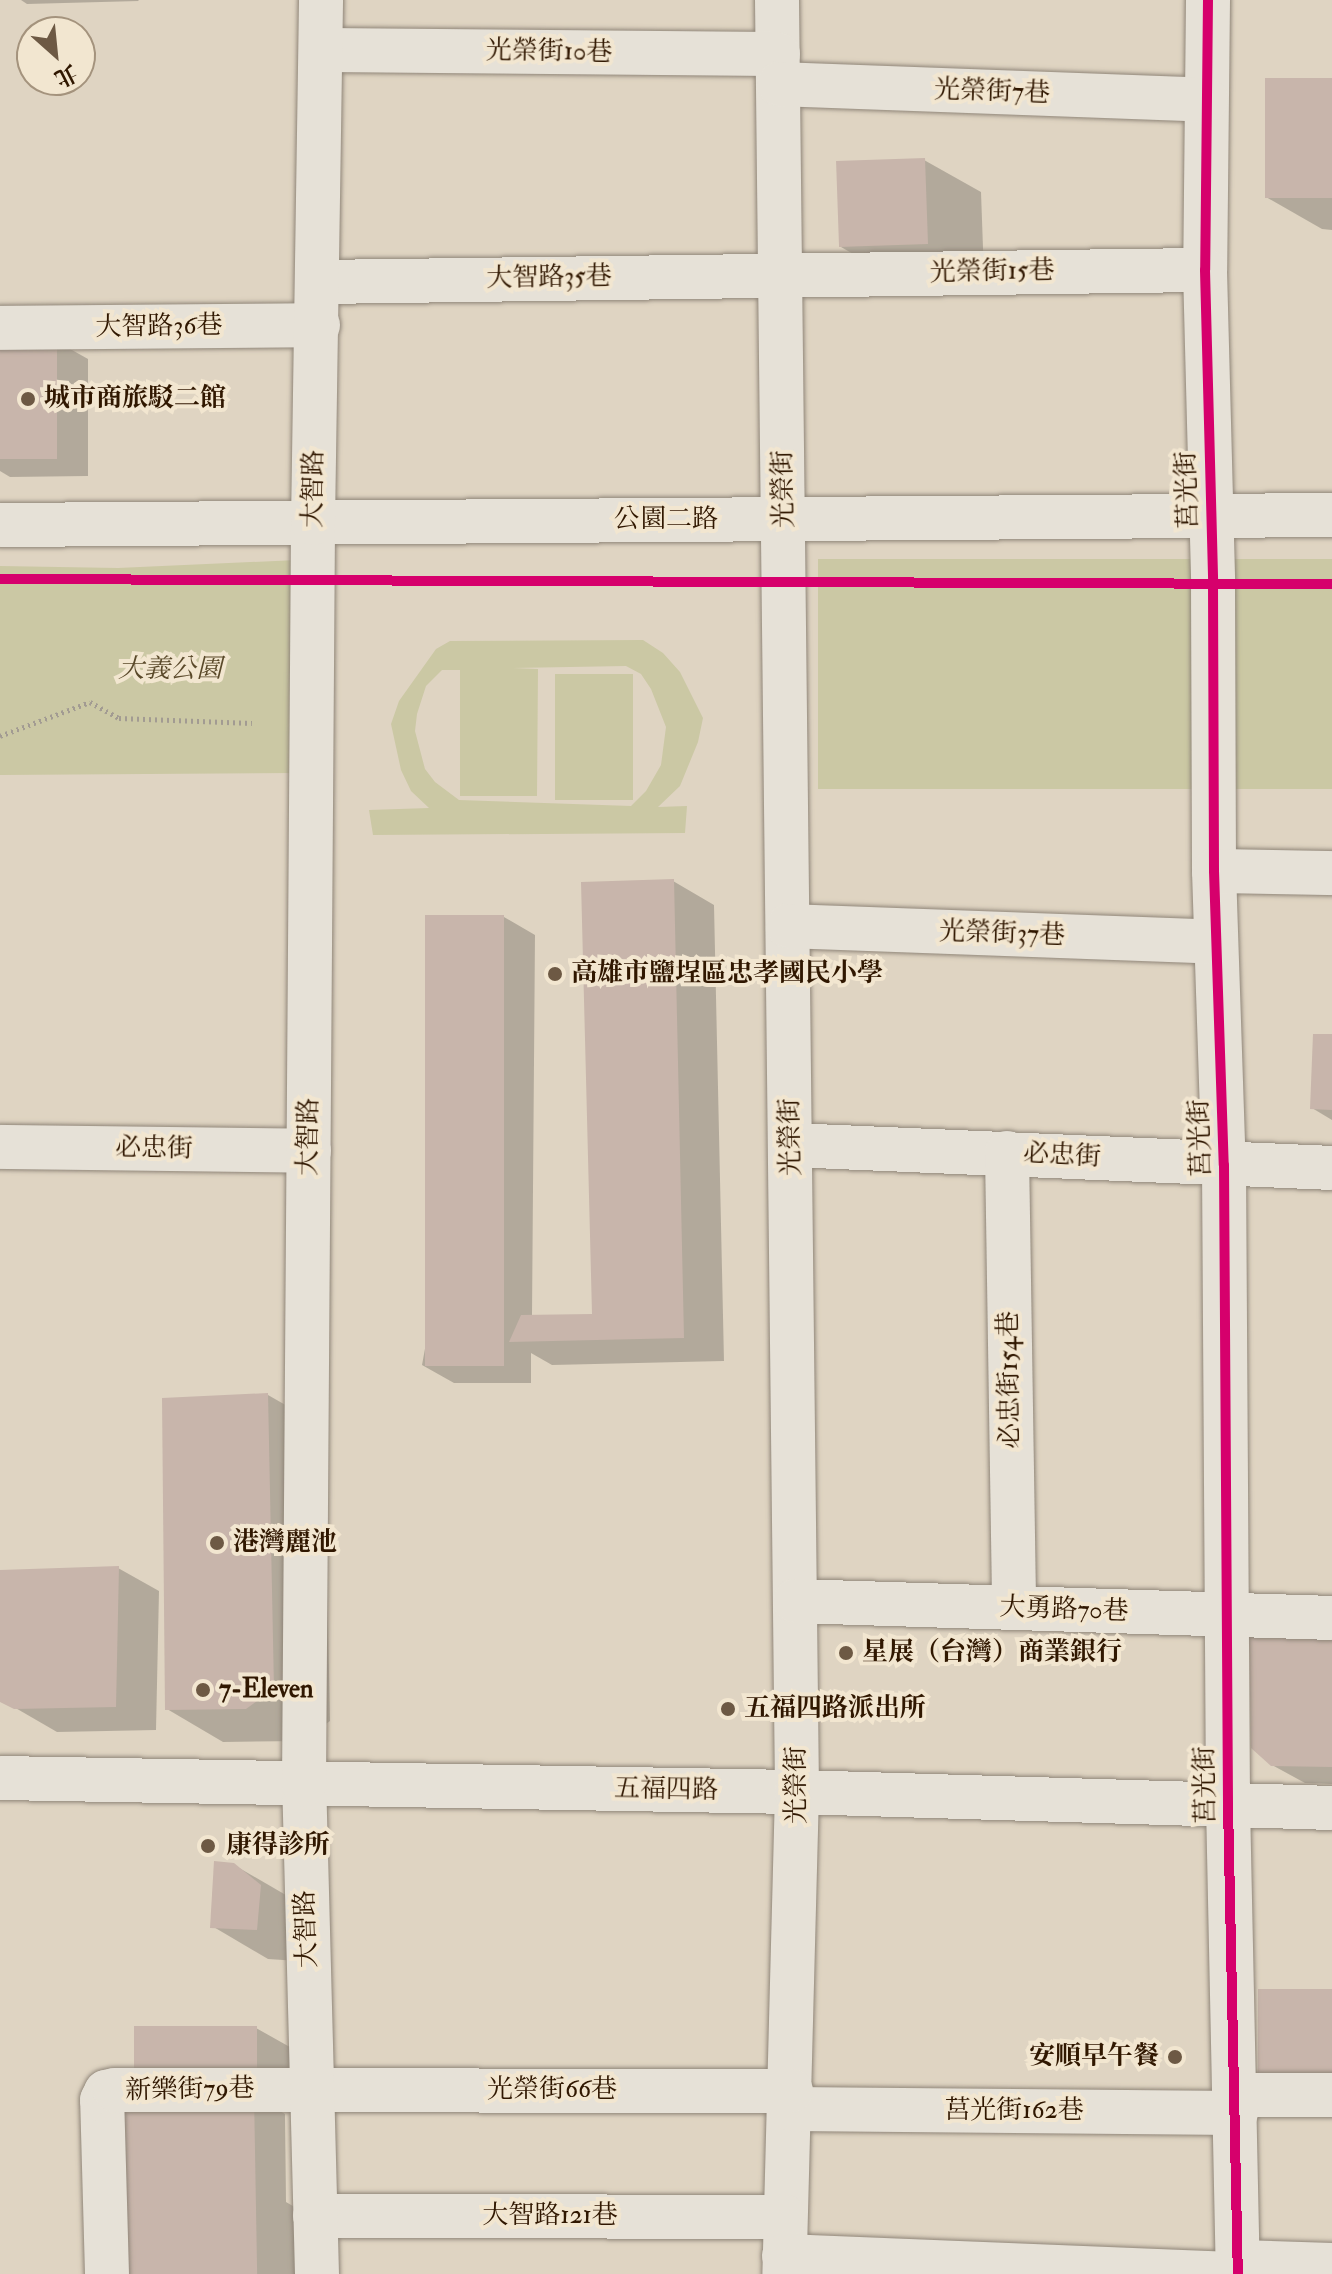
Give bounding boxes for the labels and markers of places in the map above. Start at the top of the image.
place label: 城市商旅駁二館 [44,383,226,415]
marker: 城市商旅駁二館 [19,390,37,408]
place label: 高雄市鹽埕區忠孝國民小學 [571,958,883,990]
marker: 高雄市鹽埕區忠孝國民小學 [546,965,564,983]
place label: 港灣麗池 [233,1527,337,1559]
marker: 港灣麗池 [208,1534,226,1552]
place label: 星展（台灣）商業銀行 [862,1637,1122,1669]
marker: 星展（台灣）商業銀行 [837,1644,855,1662]
place label: 7-Eleven [219,1674,313,1706]
marker: 7-Eleven [194,1681,212,1699]
place label: 五福四路派出所 [744,1693,926,1725]
marker: 五福四路派出所 [719,1700,737,1718]
place label: 康得診所 [226,1830,330,1862]
marker: 康得診所 [197,1835,219,1857]
place label: 安順早午餐 [1029,2041,1159,2073]
marker: 安順早午餐 [1166,2048,1184,2066]

